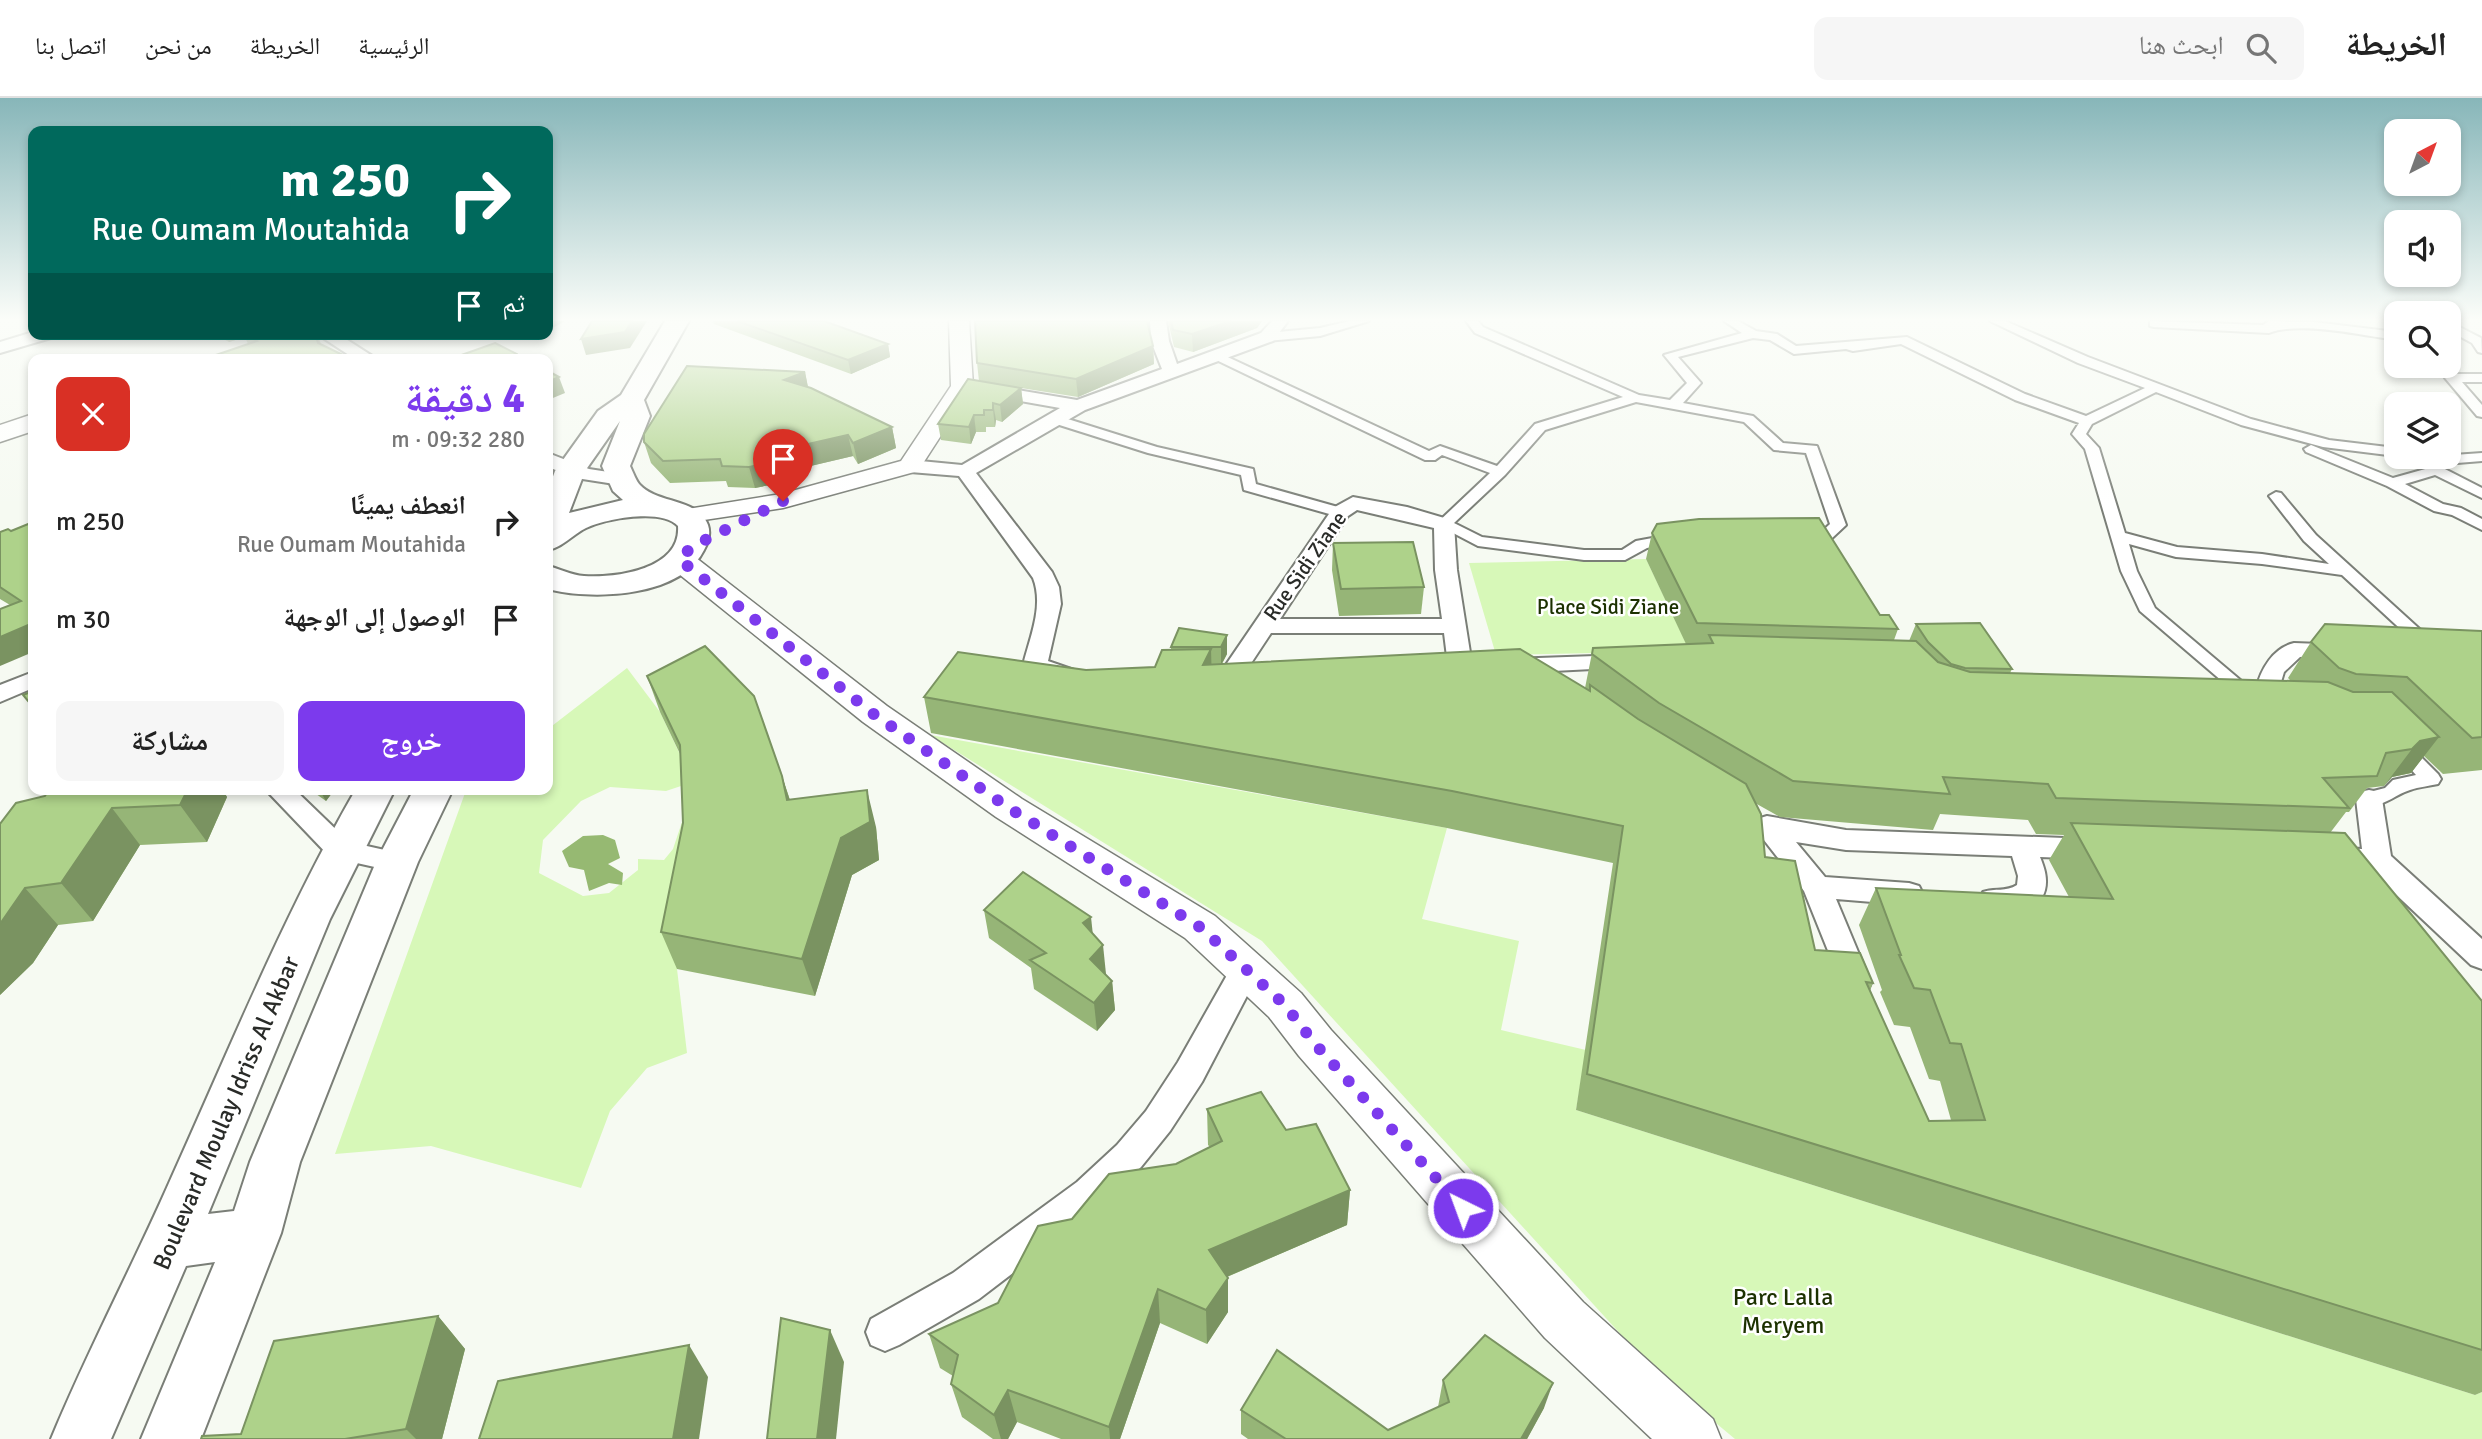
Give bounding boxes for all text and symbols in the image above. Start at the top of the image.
search box [1814,17,2304,80]
text: الخريطة [2346,24,2447,65]
icon: search [2242,29,2280,67]
text: ابحث هنا [2139,30,2224,62]
text: اتصل بنا [35,31,107,61]
text: من نحن [145,31,212,61]
text: الخريطة [250,31,320,61]
text: الرئيسية [358,31,429,61]
north arrow [2384,119,2460,196]
map controls [2384,119,2461,469]
text: 250 m [280,150,410,210]
icon: right [434,154,525,245]
text: Rue Oumam Moutahida [91,210,410,249]
button: sound [2384,210,2461,287]
icon: arrive [450,287,488,325]
text: ثم [502,288,525,320]
button: search [2384,301,2461,378]
text: 4 دقيقة [405,373,525,424]
button: close [56,377,130,451]
button: layers [2384,392,2461,469]
text: 280 m · 09:32 [391,425,525,454]
pin [753,429,813,501]
icon: arrive [764,440,802,478]
text: انعطف يمينًا [350,490,466,522]
icon: right [487,503,525,541]
text: 250 m [56,506,125,538]
street label: Rue Sidi Ziane [1258,506,1352,626]
text: Rue Oumam Moutahida [237,530,466,559]
park label: Place Sidi Ziane [1537,594,1679,620]
icon: arrive [487,601,525,639]
text: الوصول إلى الوجهة [284,602,466,634]
text: 30 m [56,604,111,636]
button: مشاركة [56,701,284,781]
button: خروج [298,701,525,781]
street label: Boulevard Moulay Idriss Al Akbar [146,952,306,1274]
position arrow [1426,1171,1500,1245]
park label: Parc Lalla Meryem [1733,1282,1833,1340]

